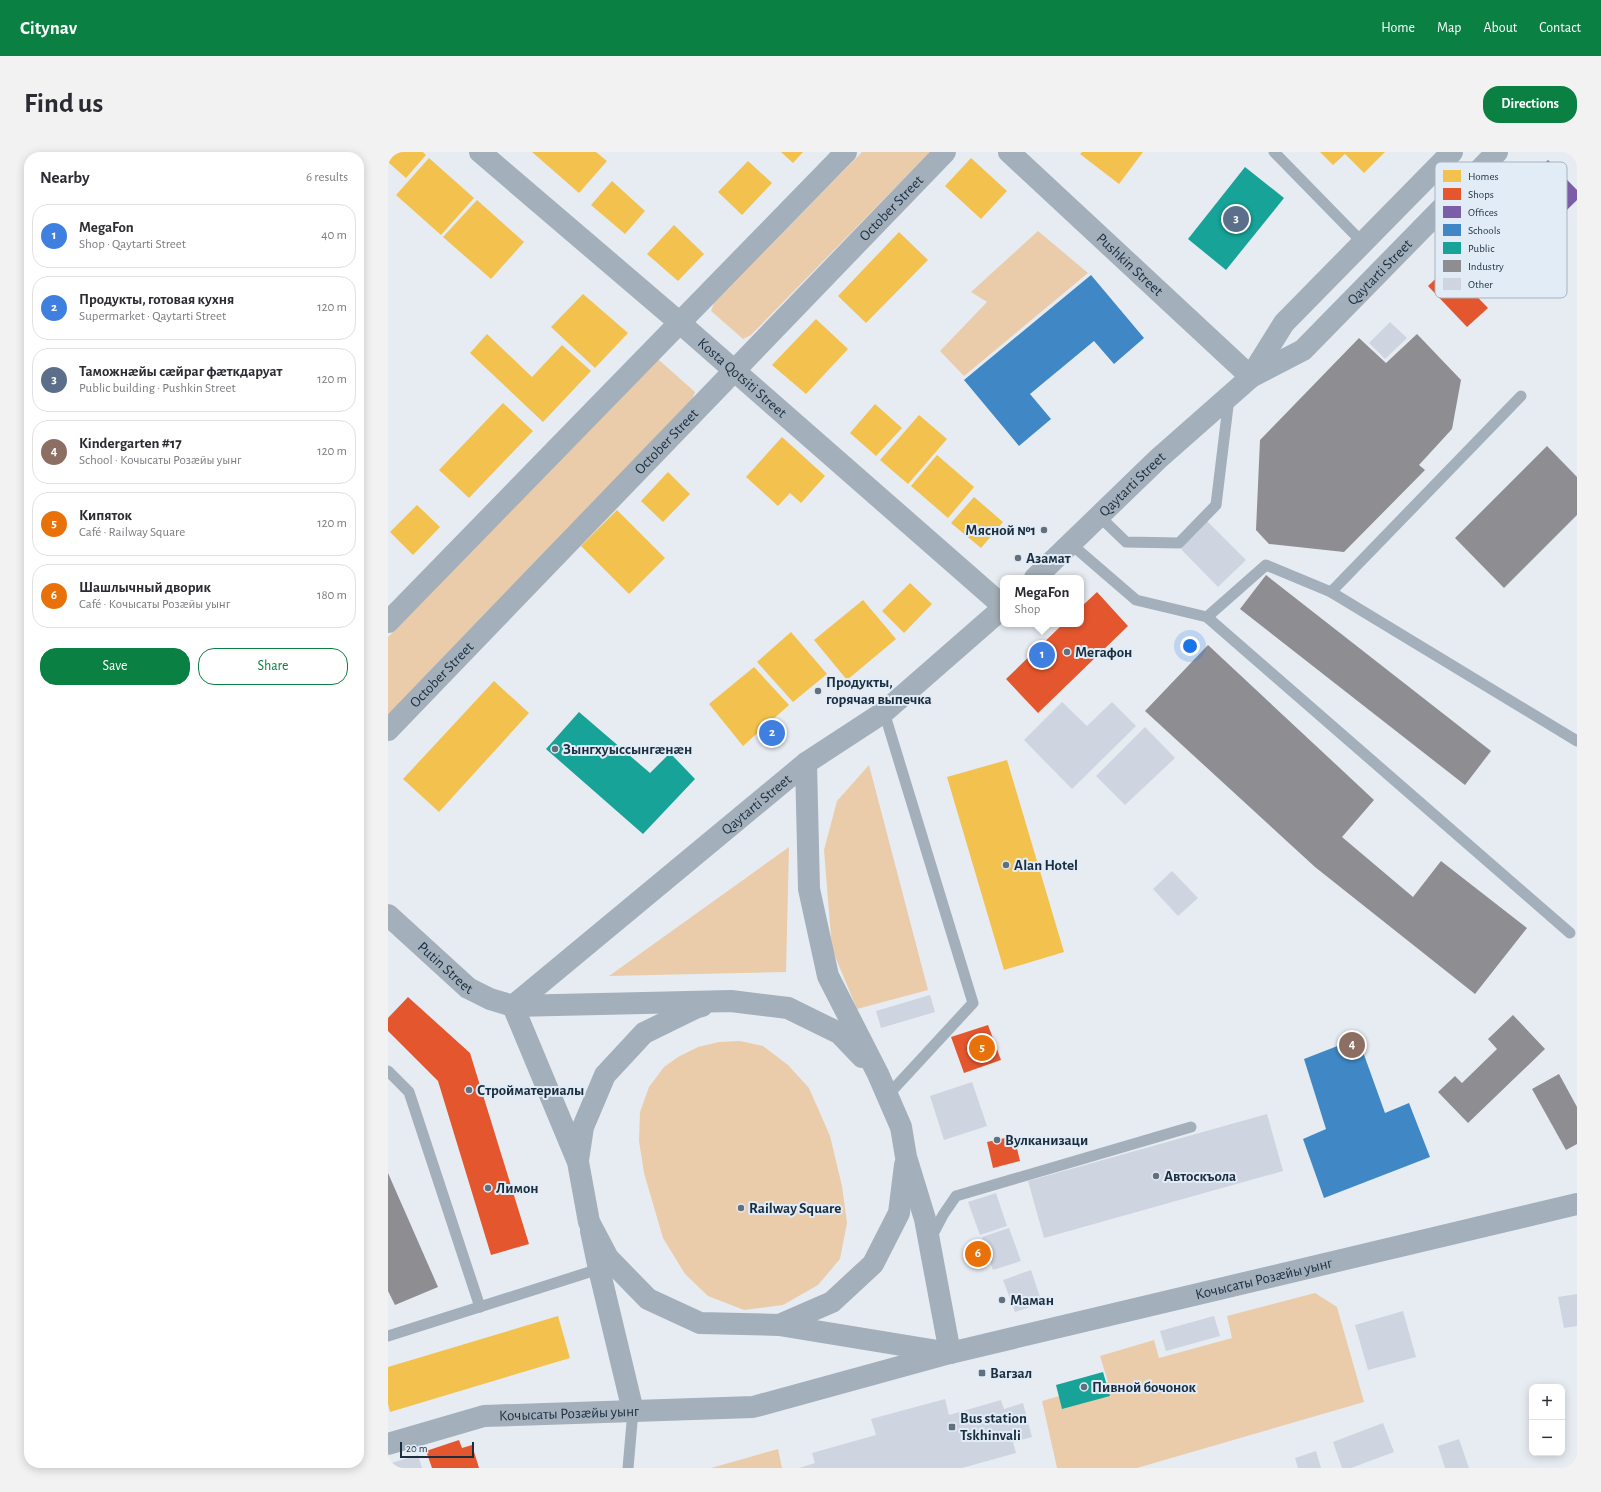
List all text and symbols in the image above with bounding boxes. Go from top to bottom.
text: Citynav [20,19,77,38]
text: Home [1381,21,1415,35]
text: Map [1437,21,1461,35]
text: About [1483,21,1517,35]
text: Contact [1539,21,1581,35]
button: Directions [1483,86,1577,123]
text: Find us [24,90,103,118]
legend [1435,162,1567,298]
text: Nearby [40,169,90,186]
text: 6 results [306,171,348,184]
text: Homes [1468,171,1499,182]
street label: October Street [856,172,926,244]
text: Shops [1468,189,1494,200]
pin: 3 [1223,204,1249,234]
text: Offices [1468,207,1498,218]
text: MegaFon [79,220,134,235]
text: Schools [1468,225,1501,236]
text: 1 [52,229,56,242]
text: 40 m [321,229,347,242]
street label: Pushkin Street [1094,230,1166,299]
street label: Qaytarti Street [1344,236,1415,308]
text: Shop · Qaytarti Street [79,238,186,251]
text: Public [1468,243,1495,254]
text: Industry [1468,261,1504,272]
text: Other [1468,279,1493,290]
text: Продукты, готовая кухня [79,292,234,307]
text: 2 [51,301,57,314]
text: 120 m [317,301,347,314]
text: Supermarket · Qaytarti Street [79,310,226,323]
street label: Kosta Qotsiti Street [695,335,790,420]
text: Таможнæйы сæйраг фæткдаруат [79,364,282,379]
text: 3 [51,373,57,386]
text: 120 m [317,373,347,386]
text: Public building · Pushkin Street [79,382,236,395]
street label: October Street [631,405,701,477]
text: Kindergarten #17 [79,436,182,451]
text: 4 [51,445,57,458]
text: 120 m [317,445,347,458]
street label: Qaytarti Street [1096,449,1168,519]
text: School · Кочысаты Розæйы уынг [79,454,241,467]
text: Кипяток [79,508,132,523]
text: 5 [51,517,57,530]
text: 120 m [317,517,347,530]
place label: Мясной №1 [965,523,1036,538]
marker: Мясной №1 [1039,525,1049,535]
text: Café · Railway Square [79,526,185,539]
place label: Азамат [1026,551,1071,566]
marker: Азамат [1013,553,1023,563]
popup [1000,575,1084,627]
text: Шашлычный дворик [79,580,211,595]
text: MegaFon [1015,585,1069,600]
text: 6 [51,589,57,602]
text: 180 m [317,589,347,602]
text: Café · Кочысаты Розæйы уынг [79,598,230,611]
text: Shop [1015,603,1040,616]
your location [1180,636,1200,656]
street label: October Street [407,639,476,710]
pin: 1 [1029,640,1055,670]
place label: Мегафон [1075,645,1132,660]
marker: Мегафон [1062,647,1072,657]
button: Save [40,648,190,685]
button: Share [198,648,348,685]
place label: Продукты, горячая выпечка [826,675,932,707]
marker: Продукты, горячая выпечка [813,686,823,696]
pin: 2 [759,718,785,748]
place label: Зынгхуыссынгæнæн [563,742,692,757]
marker: Зынгхуыссынгæнæн [550,744,560,754]
street label: Qaytarti Street [719,771,794,837]
place label: Alan Hotel [1014,858,1078,873]
marker: Alan Hotel [1001,860,1011,870]
street label: Putin Street [415,939,475,997]
pin: 4 [1339,1030,1365,1060]
pin: 5 [969,1033,995,1063]
place label: Стройматериалы [477,1083,584,1098]
marker: Стройматериалы [464,1085,474,1095]
place label: Вулканизаци [1005,1133,1088,1148]
marker: Вулканизаци [992,1135,1002,1145]
place label: Автоскъола [1164,1169,1236,1184]
marker: Автоскъола [1151,1171,1161,1181]
place label: Лимон [496,1181,538,1196]
marker: Лимон [483,1183,493,1193]
place label: Railway Square [749,1201,841,1216]
marker: Railway Square [736,1203,746,1213]
pin: 6 [965,1239,991,1269]
street label: Кочысаты Розæйы уынг [1194,1255,1335,1302]
place label: Маман [1010,1293,1054,1308]
marker: Маман [997,1295,1007,1305]
place label: Вагзал [990,1366,1032,1381]
marker: Вагзал [977,1368,987,1378]
place label: Пивной бочонок [1092,1380,1197,1395]
marker: Пивной бочонок [1079,1382,1089,1392]
map controls [1529,1384,1565,1456]
button: + [1529,1384,1565,1420]
street label: Кочысаты Розæйы уынг [499,1403,640,1423]
place label: Bus station Tskhinvali [960,1411,1027,1443]
button: − [1529,1420,1565,1456]
marker: Bus station Tskhinvali [947,1422,957,1432]
scale bar [400,1440,474,1459]
text: 20 m [406,1443,427,1454]

